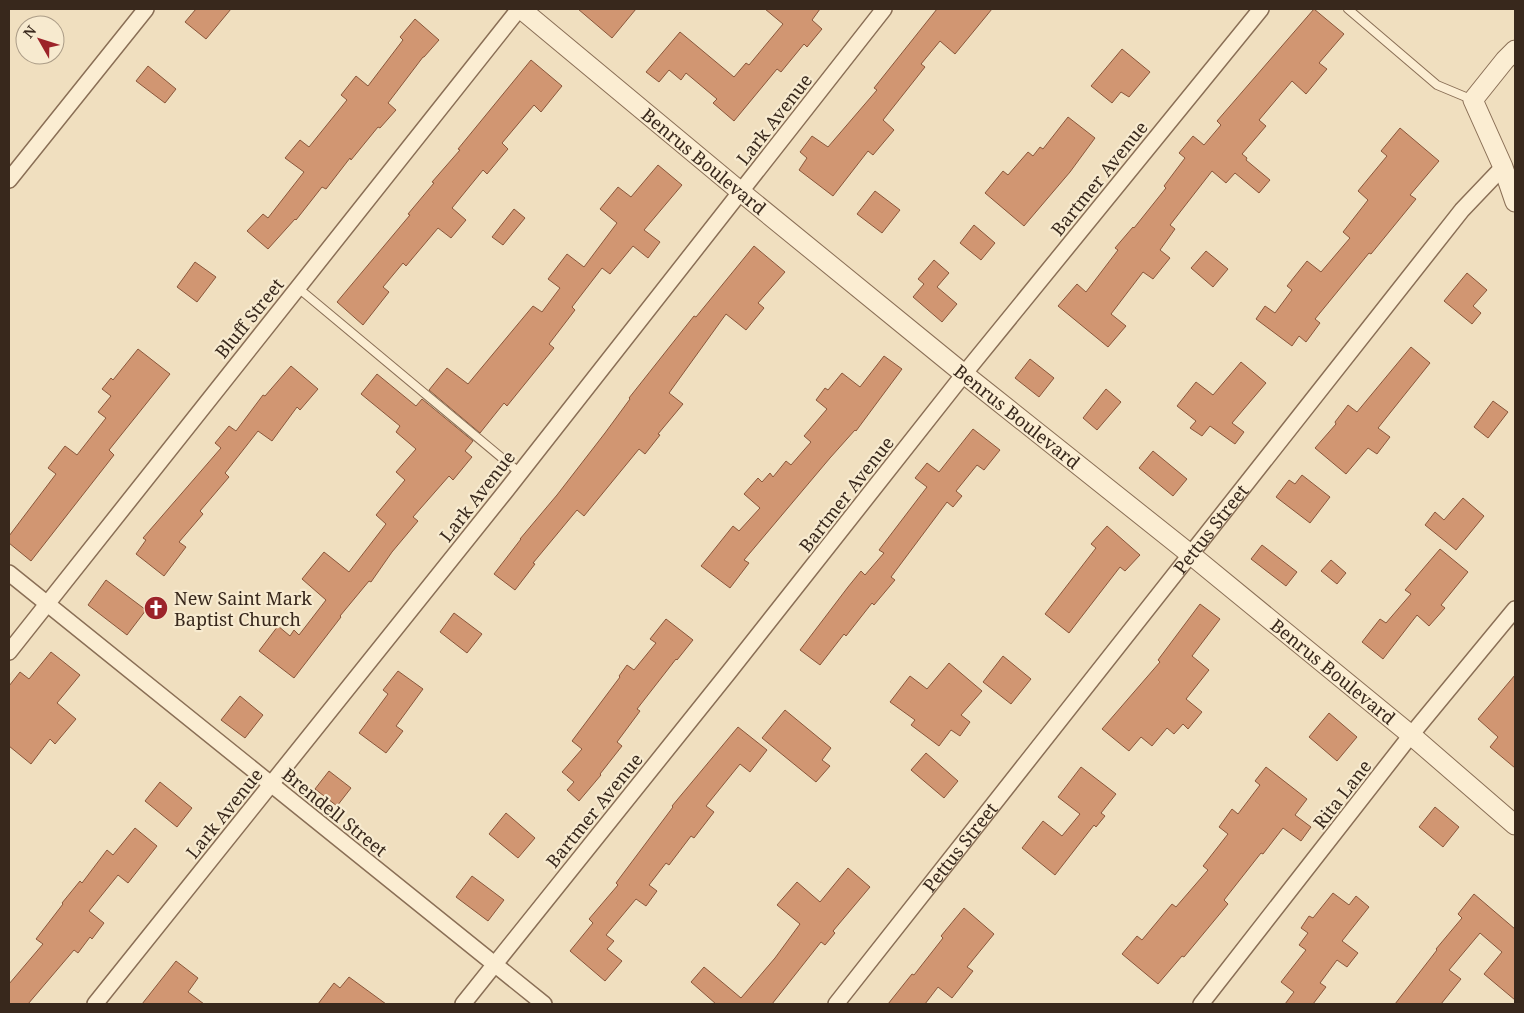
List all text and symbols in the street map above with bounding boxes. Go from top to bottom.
north arrow [15,15,65,65]
text: N [19,21,40,42]
street label: Lark Avenue [731,69,817,169]
street label: Benrus Boulevard [637,102,771,220]
street label: Bartmer Avenue [1045,116,1153,240]
street label: Bluff Street [209,273,289,363]
street label: Benrus Boulevard [949,359,1085,474]
street label: Bartmer Avenue [793,431,899,557]
street label: Lark Avenue [434,446,520,546]
street label: Pettus Street [1168,479,1253,579]
place label: New Saint Mark Baptist Church [174,586,312,631]
church icon: New Saint Mark Baptist Church [143,595,169,621]
street label: Benrus Boulevard [1266,613,1401,730]
street label: Bartmer Avenue [540,748,648,872]
street label: Rita Lane [1308,755,1376,833]
street label: Brendell Street [278,762,392,862]
street label: Lark Avenue [180,763,268,863]
street label: Pettus Street [917,797,1003,897]

